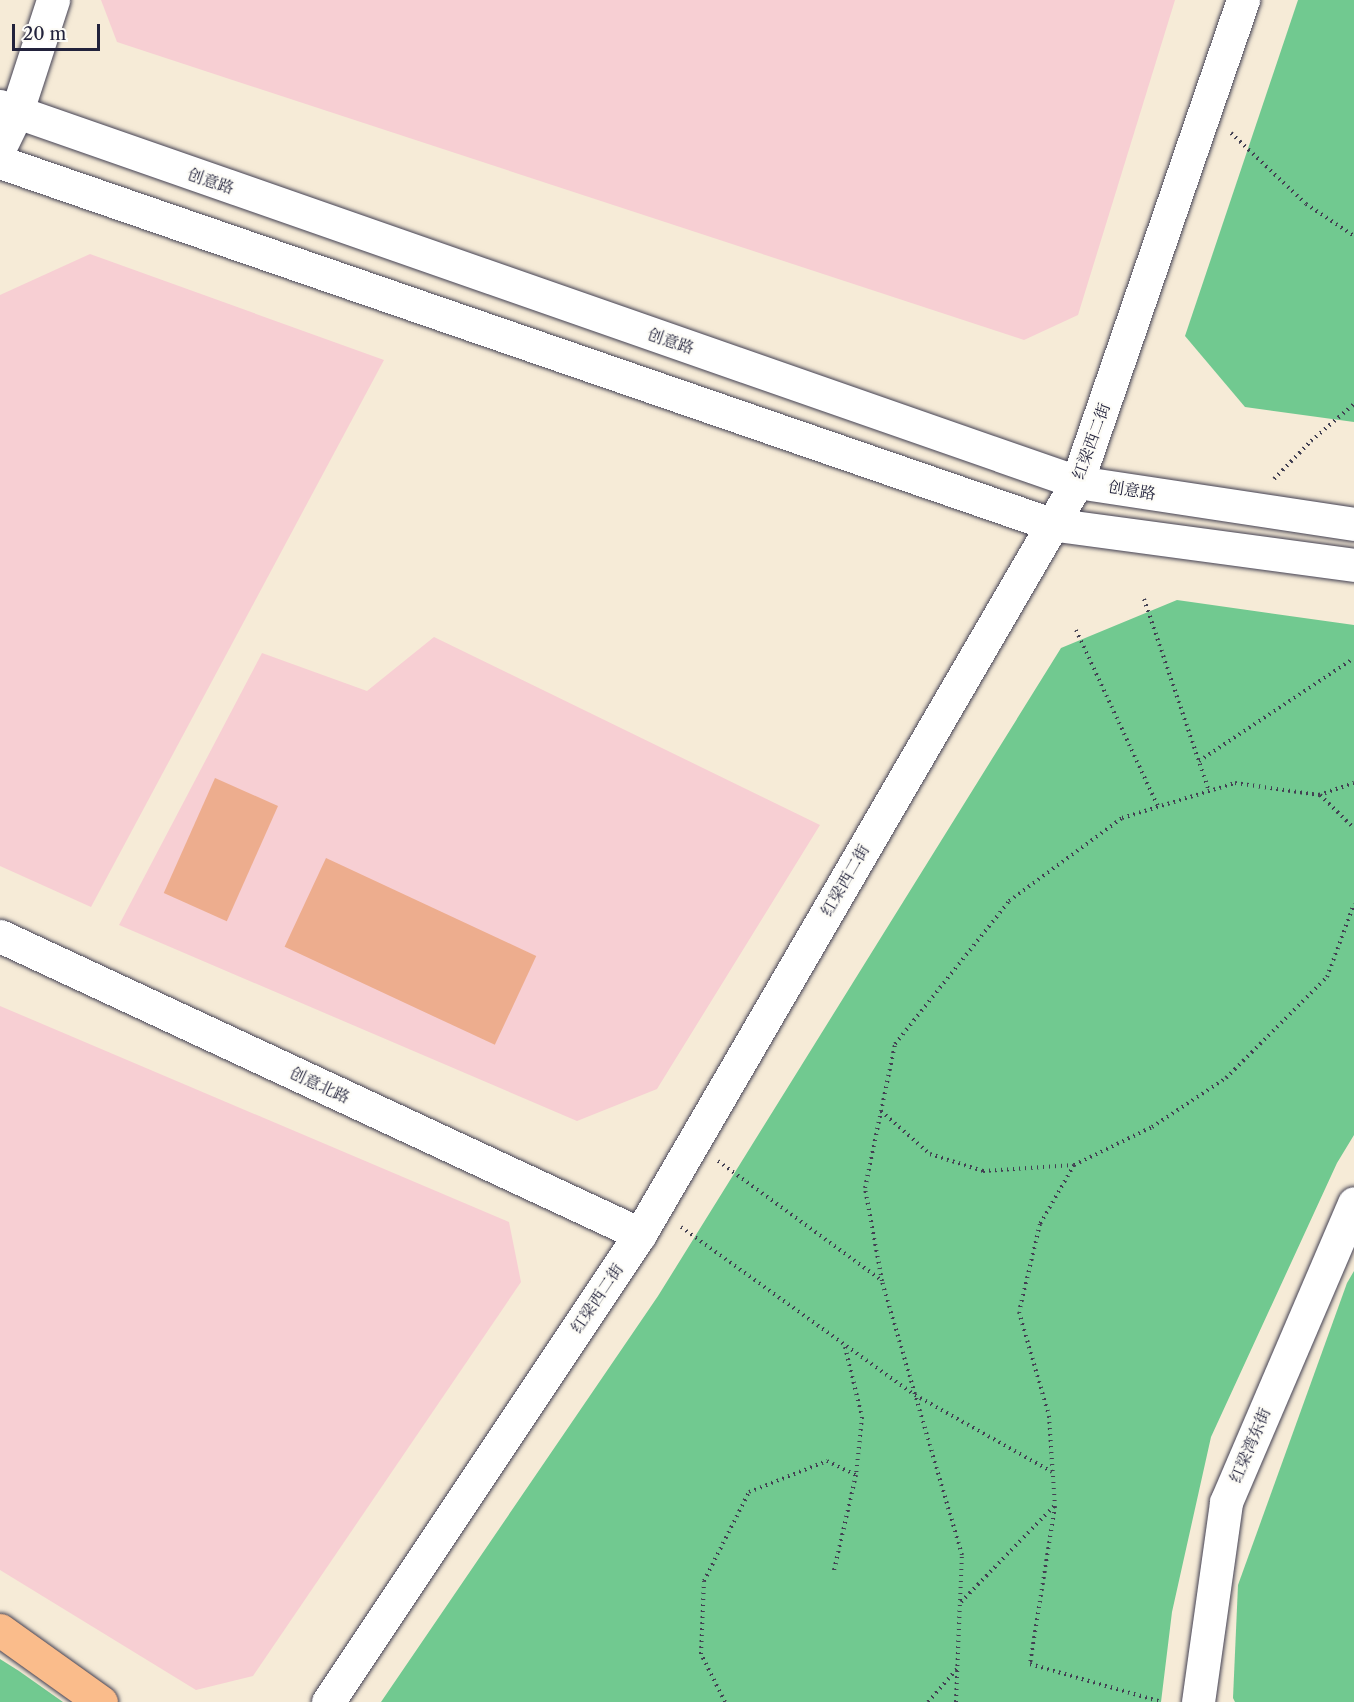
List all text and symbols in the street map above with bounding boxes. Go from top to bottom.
scale bar [15,12,104,50]
text: 20 m [23,23,66,45]
street label: 创意路 [185,164,237,198]
street label: 创意路 [645,324,697,358]
street label: 红梁西二街 [1068,400,1114,482]
street label: 创意路 [1107,477,1157,503]
street label: 红梁西二街 [817,841,873,919]
street label: 创意北路 [287,1063,353,1107]
street label: 红梁西二街 [567,1259,627,1337]
street label: 红梁湾东街 [1226,1404,1274,1486]

